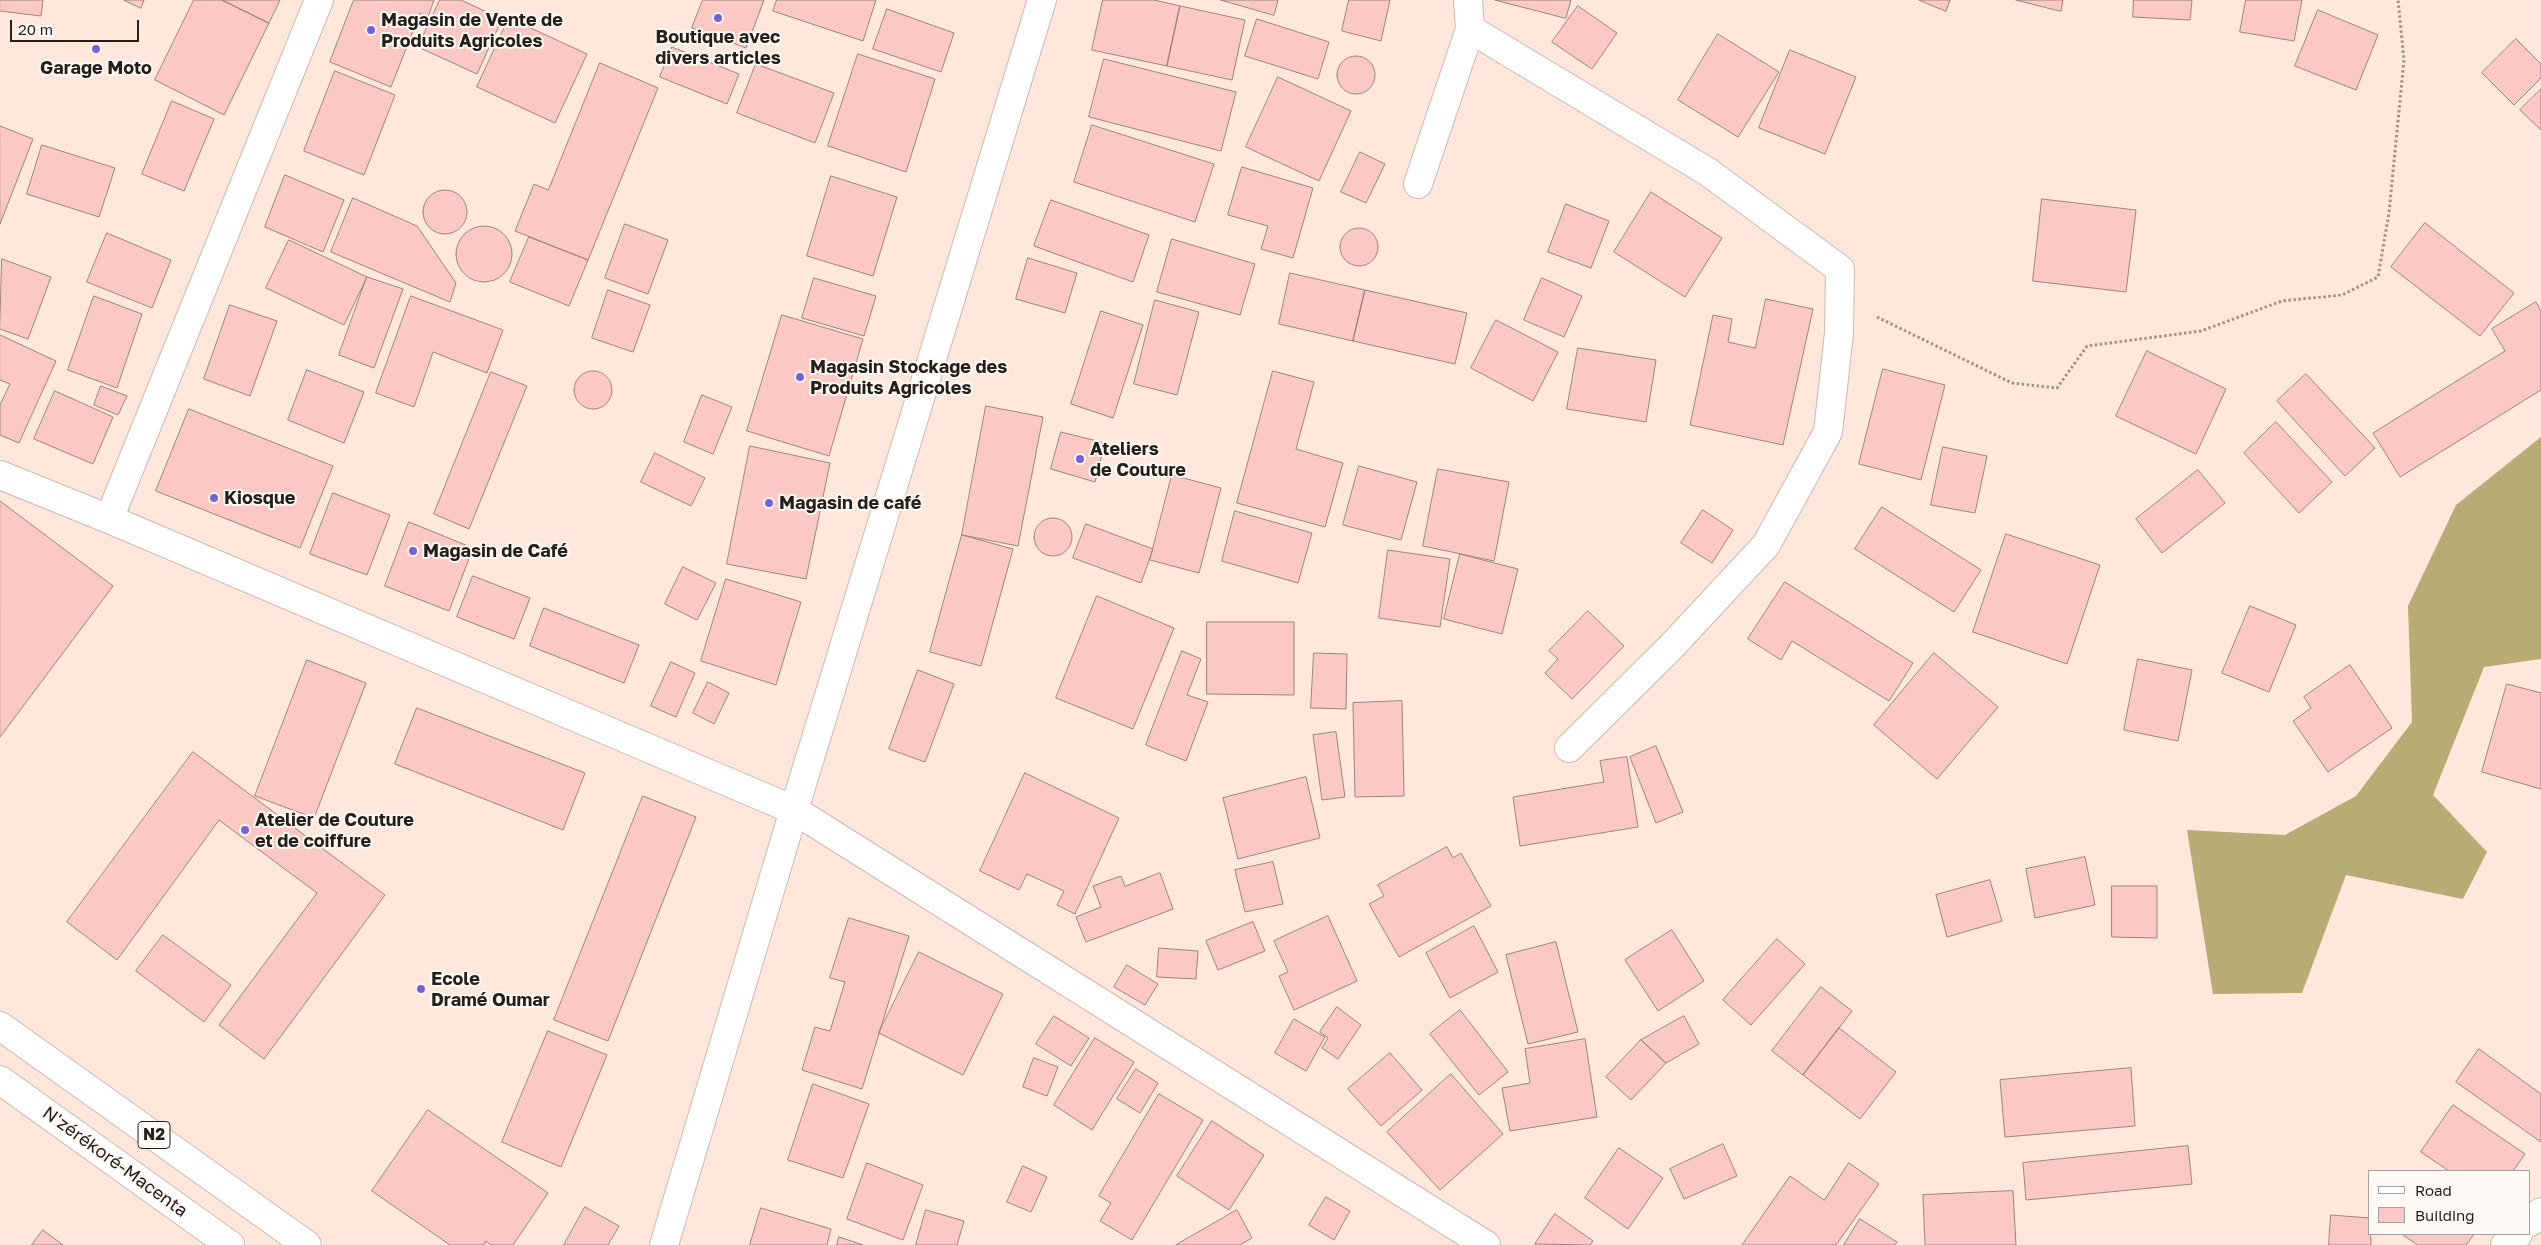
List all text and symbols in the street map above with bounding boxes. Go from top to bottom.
place label: Magasin de Vente de Produits Agricoles [381,9,563,52]
scale bar [12,10,141,42]
marker: Boutique avec divers articles [712,12,724,24]
text: 20 m [18,20,53,38]
marker: Magasin de Vente de Produits Agricoles [365,24,377,36]
place label: Boutique avec divers articles [655,26,781,68]
marker: Garage Moto [90,43,102,55]
place label: Garage Moto [40,57,152,79]
place label: Magasin Stockage des Produits Agricoles [810,356,1007,398]
marker: Magasin Stockage des Produits Agricoles [794,371,806,383]
place label: Ateliers de Couture [1090,438,1186,480]
marker: Ateliers de Couture [1074,453,1086,465]
place label: Kiosque [224,487,295,509]
marker: Kiosque [208,492,220,504]
place label: Magasin de café [779,492,921,514]
marker: Magasin de café [763,497,775,509]
place label: Magasin de Café [423,540,568,562]
marker: Magasin de Café [407,545,419,557]
place label: Atelier de Couture et de coiffure [255,809,414,852]
marker: Atelier de Couture et de coiffure [239,824,251,836]
place label: Ecole Dramé Oumar [431,968,550,1011]
marker: Ecole Dramé Oumar [415,983,427,995]
street label: N'zérékoré-Macenta [38,1102,192,1222]
road number: N2 [138,1122,170,1148]
legend [2368,1170,2531,1235]
text: Road [2415,1181,2452,1199]
text: Building [2415,1206,2475,1224]

